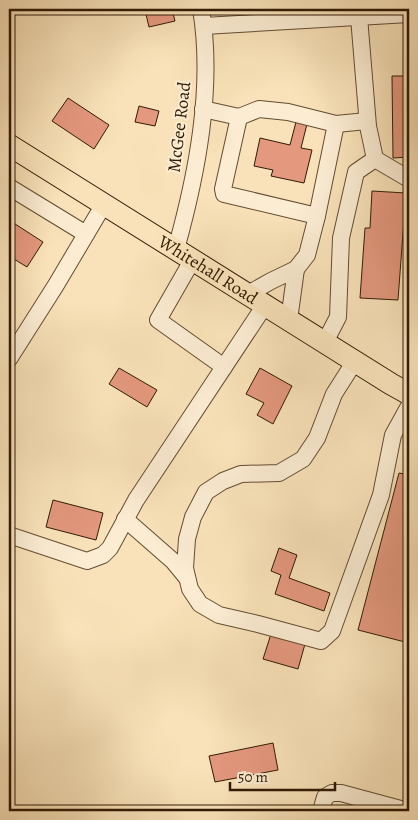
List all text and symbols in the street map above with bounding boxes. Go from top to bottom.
street label: McGee Road [162,80,197,174]
street label: Whitehall Road [153,229,263,310]
scale bar [230,760,336,792]
text: 50 m [238,767,268,787]

